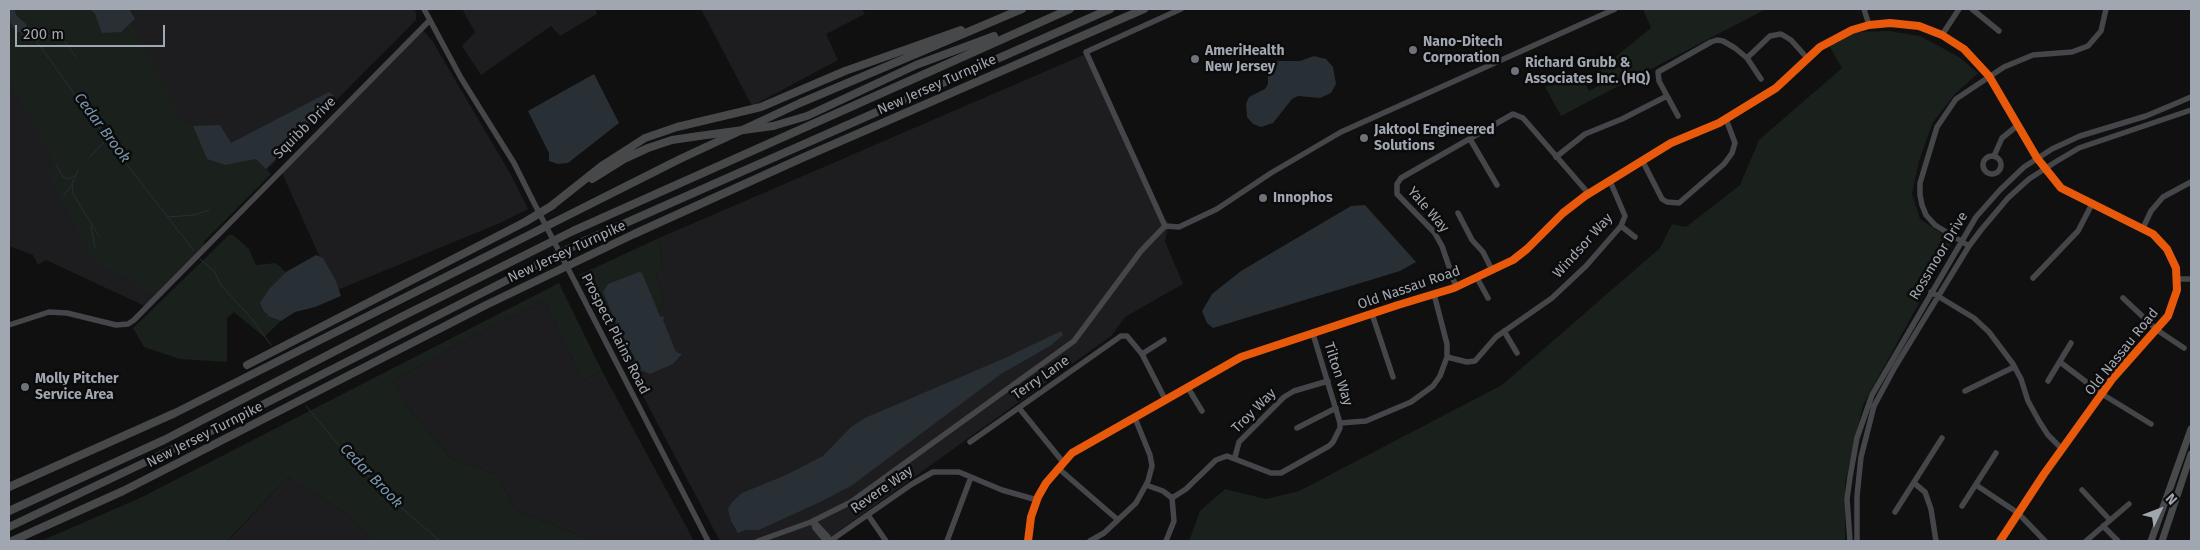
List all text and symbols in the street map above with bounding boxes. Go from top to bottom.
scale bar [18,15,168,47]
text: 200 m [23,25,64,43]
place label: Nano-Ditech Corporation [1423,34,1503,66]
place label: AmeriHealth New Jersey [1205,43,1284,75]
marker: Nano-Ditech Corporation [1407,44,1419,56]
street label: New Jersey Turnpike [875,51,999,119]
marker: AmeriHealth New Jersey [1189,53,1201,65]
place label: Richard Grubb & Associates Inc. (HQ) [1525,55,1650,88]
marker: Richard Grubb & Associates Inc. (HQ) [1509,65,1521,77]
water label: Cedar Brook [70,90,134,166]
street label: Squibb Drive [270,93,340,163]
place label: Jaktool Engineered Solutions [1374,122,1495,154]
marker: Jaktool Engineered Solutions [1358,132,1370,144]
street label: Yale Way [1404,184,1452,236]
place label: Innophos [1273,190,1333,206]
marker: Innophos [1257,192,1269,204]
street label: Rossmoor Drive [1906,209,1972,303]
street label: Windsor Way [1550,210,1616,282]
street label: New Jersey Turnpike [505,217,629,287]
street label: Old Nassau Road [1355,263,1463,313]
street label: Prospect Plains Road [577,271,653,397]
street label: Old Nassau Road [2082,305,2162,399]
street label: Tilton Way [1320,340,1356,408]
street label: Terry Lane [1009,352,1073,404]
place label: Molly Pitcher Service Area [35,371,119,404]
marker: Molly Pitcher Service Area [19,381,31,393]
street label: Troy Way [1228,385,1280,437]
street label: New Jersey Turnpike [144,398,266,472]
water label: Cedar Brook [336,440,406,512]
street label: Revere Way [848,462,916,518]
north arrow [2135,485,2185,535]
text: N [2162,490,2181,509]

